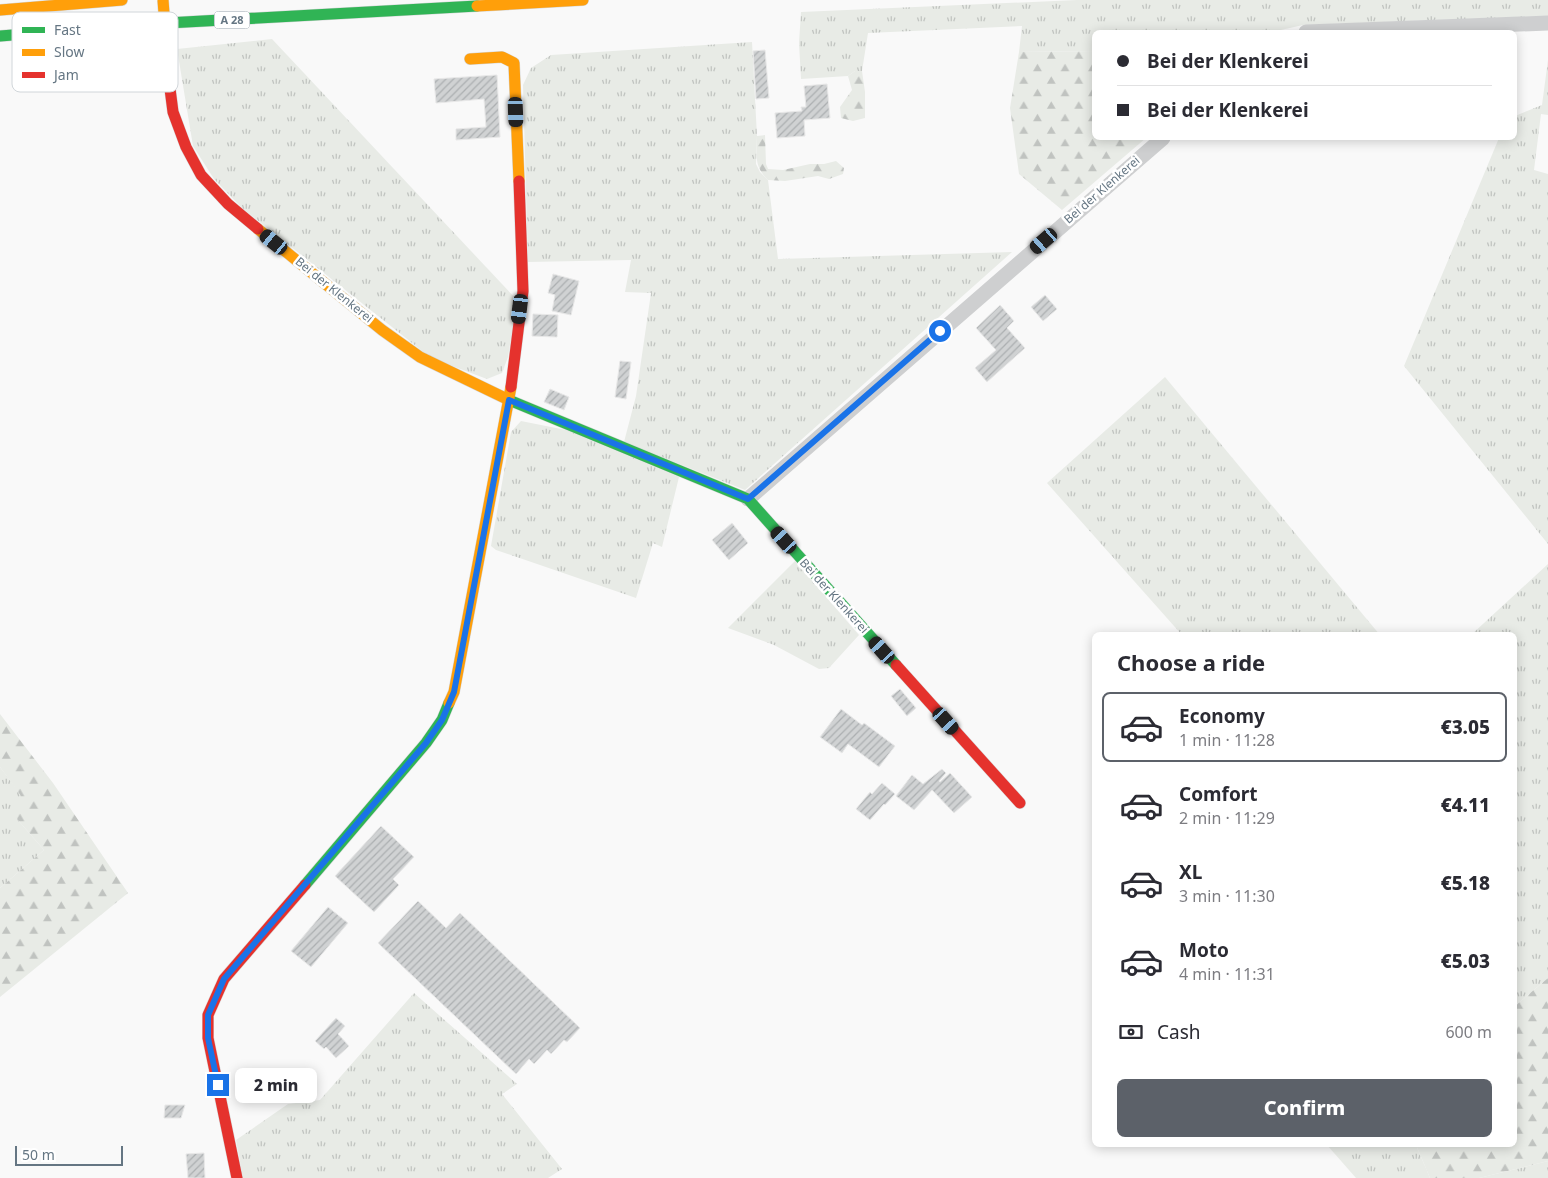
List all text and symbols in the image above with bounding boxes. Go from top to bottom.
legend [12,12,178,92]
road number: A 28 [214,12,250,28]
text: Fast [54,20,81,39]
text: Slow [54,42,85,61]
text: Bei der Klenkerei [1147,48,1309,74]
text: Jam [52,65,79,84]
car [507,97,524,127]
text: Bei der Klenkerei [1147,97,1309,123]
street label: Bei der Klenkerei [1060,152,1143,227]
car [1027,225,1060,257]
car [257,227,290,257]
street label: Bei der Klenkerei [292,253,377,326]
car [510,293,529,325]
route start [929,320,951,342]
car [768,524,799,556]
street label: Bei der Klenkerei [796,554,873,637]
car [866,634,897,666]
text: Choose a ride [1117,647,1265,677]
text: Economy [1179,703,1265,729]
car [930,705,961,737]
icon: car [1119,705,1164,750]
text: €3.05 [1441,714,1490,740]
text: 1 min · 11:28 [1179,729,1275,751]
text: Comfort [1179,781,1258,807]
icon: car [1119,783,1164,828]
text: €4.11 [1441,792,1490,818]
text: 2 min · 11:29 [1179,807,1275,829]
text: XL [1179,859,1202,885]
icon: car [1119,861,1164,906]
text: €5.18 [1441,870,1490,896]
text: 3 min · 11:30 [1179,885,1275,907]
text: Moto [1179,937,1229,963]
icon: car [1119,939,1164,984]
text: €5.03 [1441,948,1490,974]
text: 4 min · 11:31 [1179,963,1275,985]
icon: cash [1117,1018,1145,1046]
text: Cash [1157,1019,1201,1045]
text: 600 m [1445,1021,1492,1043]
callout: 2 min [236,1068,318,1102]
route end [207,1074,229,1096]
text: 2 min [254,1074,298,1096]
button: Confirm [1117,1079,1492,1137]
scale bar [15,1143,122,1166]
text: 50 m [22,1145,55,1164]

